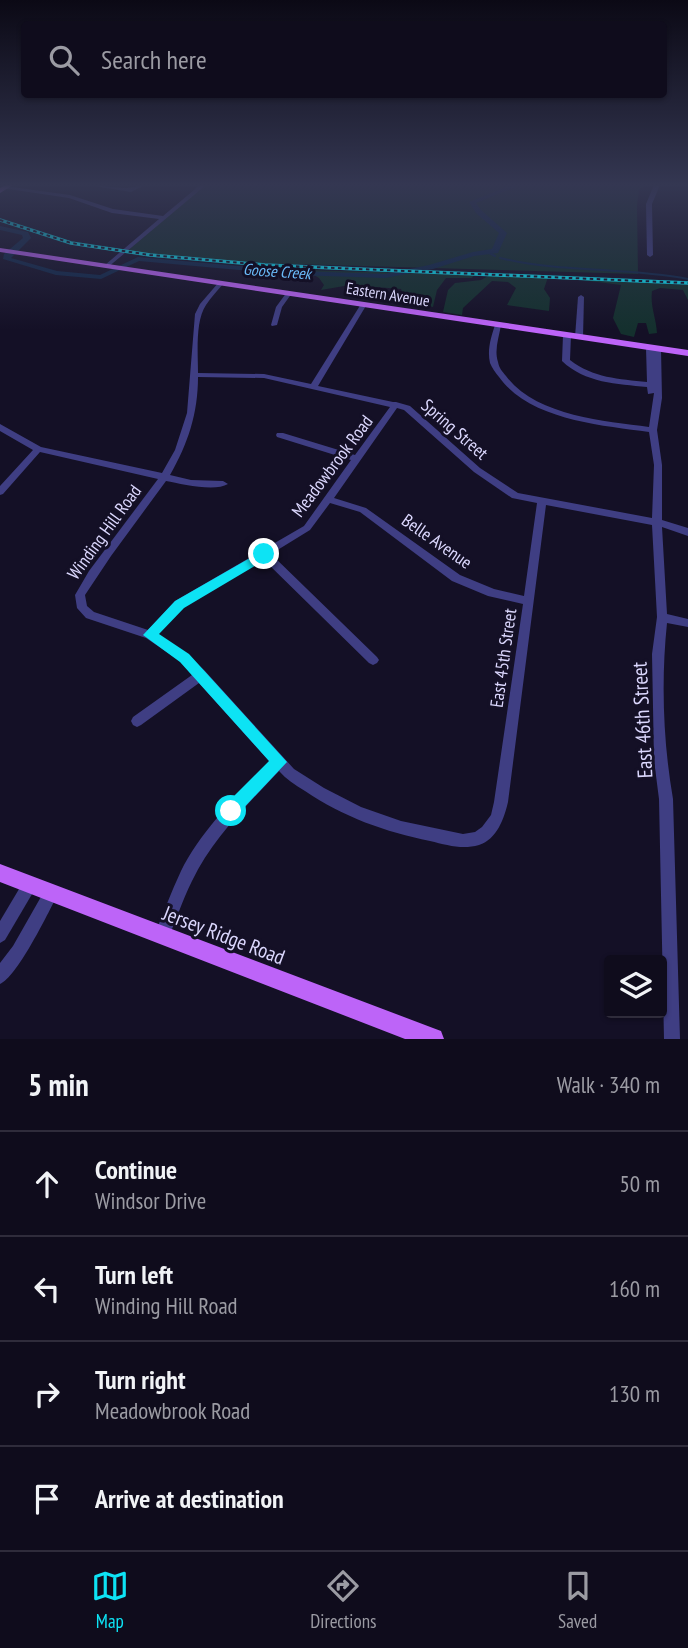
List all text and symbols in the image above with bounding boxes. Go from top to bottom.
search box [21,21,667,98]
icon: search [45,41,83,79]
text: Search here [101,43,207,76]
water label: Goose Creek [242,259,313,283]
street label: Eastern Avenue [345,278,431,310]
street label: Spring Street [417,394,493,464]
street label: Meadowbrook Road [286,411,378,521]
street label: Winding Hill Road [62,480,146,584]
street label: Belle Avenue [397,508,477,574]
route end [248,538,279,569]
street label: East 45th Street [485,607,521,709]
street label: East 46th Street [625,661,659,779]
route start [215,795,246,826]
street label: Jersey Ridge Road [158,899,289,971]
map controls [604,955,667,1018]
button: layers [604,955,667,1018]
text: 5 min [28,1065,89,1104]
text: Walk · 340 m [557,1070,660,1099]
text: Continue [95,1153,177,1186]
icon: ahead [28,1165,66,1203]
text: 50 m [619,1169,660,1198]
text: Windsor Drive [95,1186,206,1215]
text: Turn left [95,1258,173,1291]
icon: left [28,1270,66,1308]
text: 160 m [609,1274,660,1303]
text: Winding Hill Road [95,1291,238,1320]
text: Turn right [95,1363,186,1396]
icon: right [28,1375,66,1413]
text: 130 m [609,1379,660,1408]
text: Meadowbrook Road [95,1396,250,1425]
icon: arrive [28,1480,66,1518]
text: Arrive at destination [95,1482,284,1515]
tab: Map [91,1567,129,1633]
tab: Directions [310,1567,376,1633]
tab: Saved [558,1567,597,1633]

